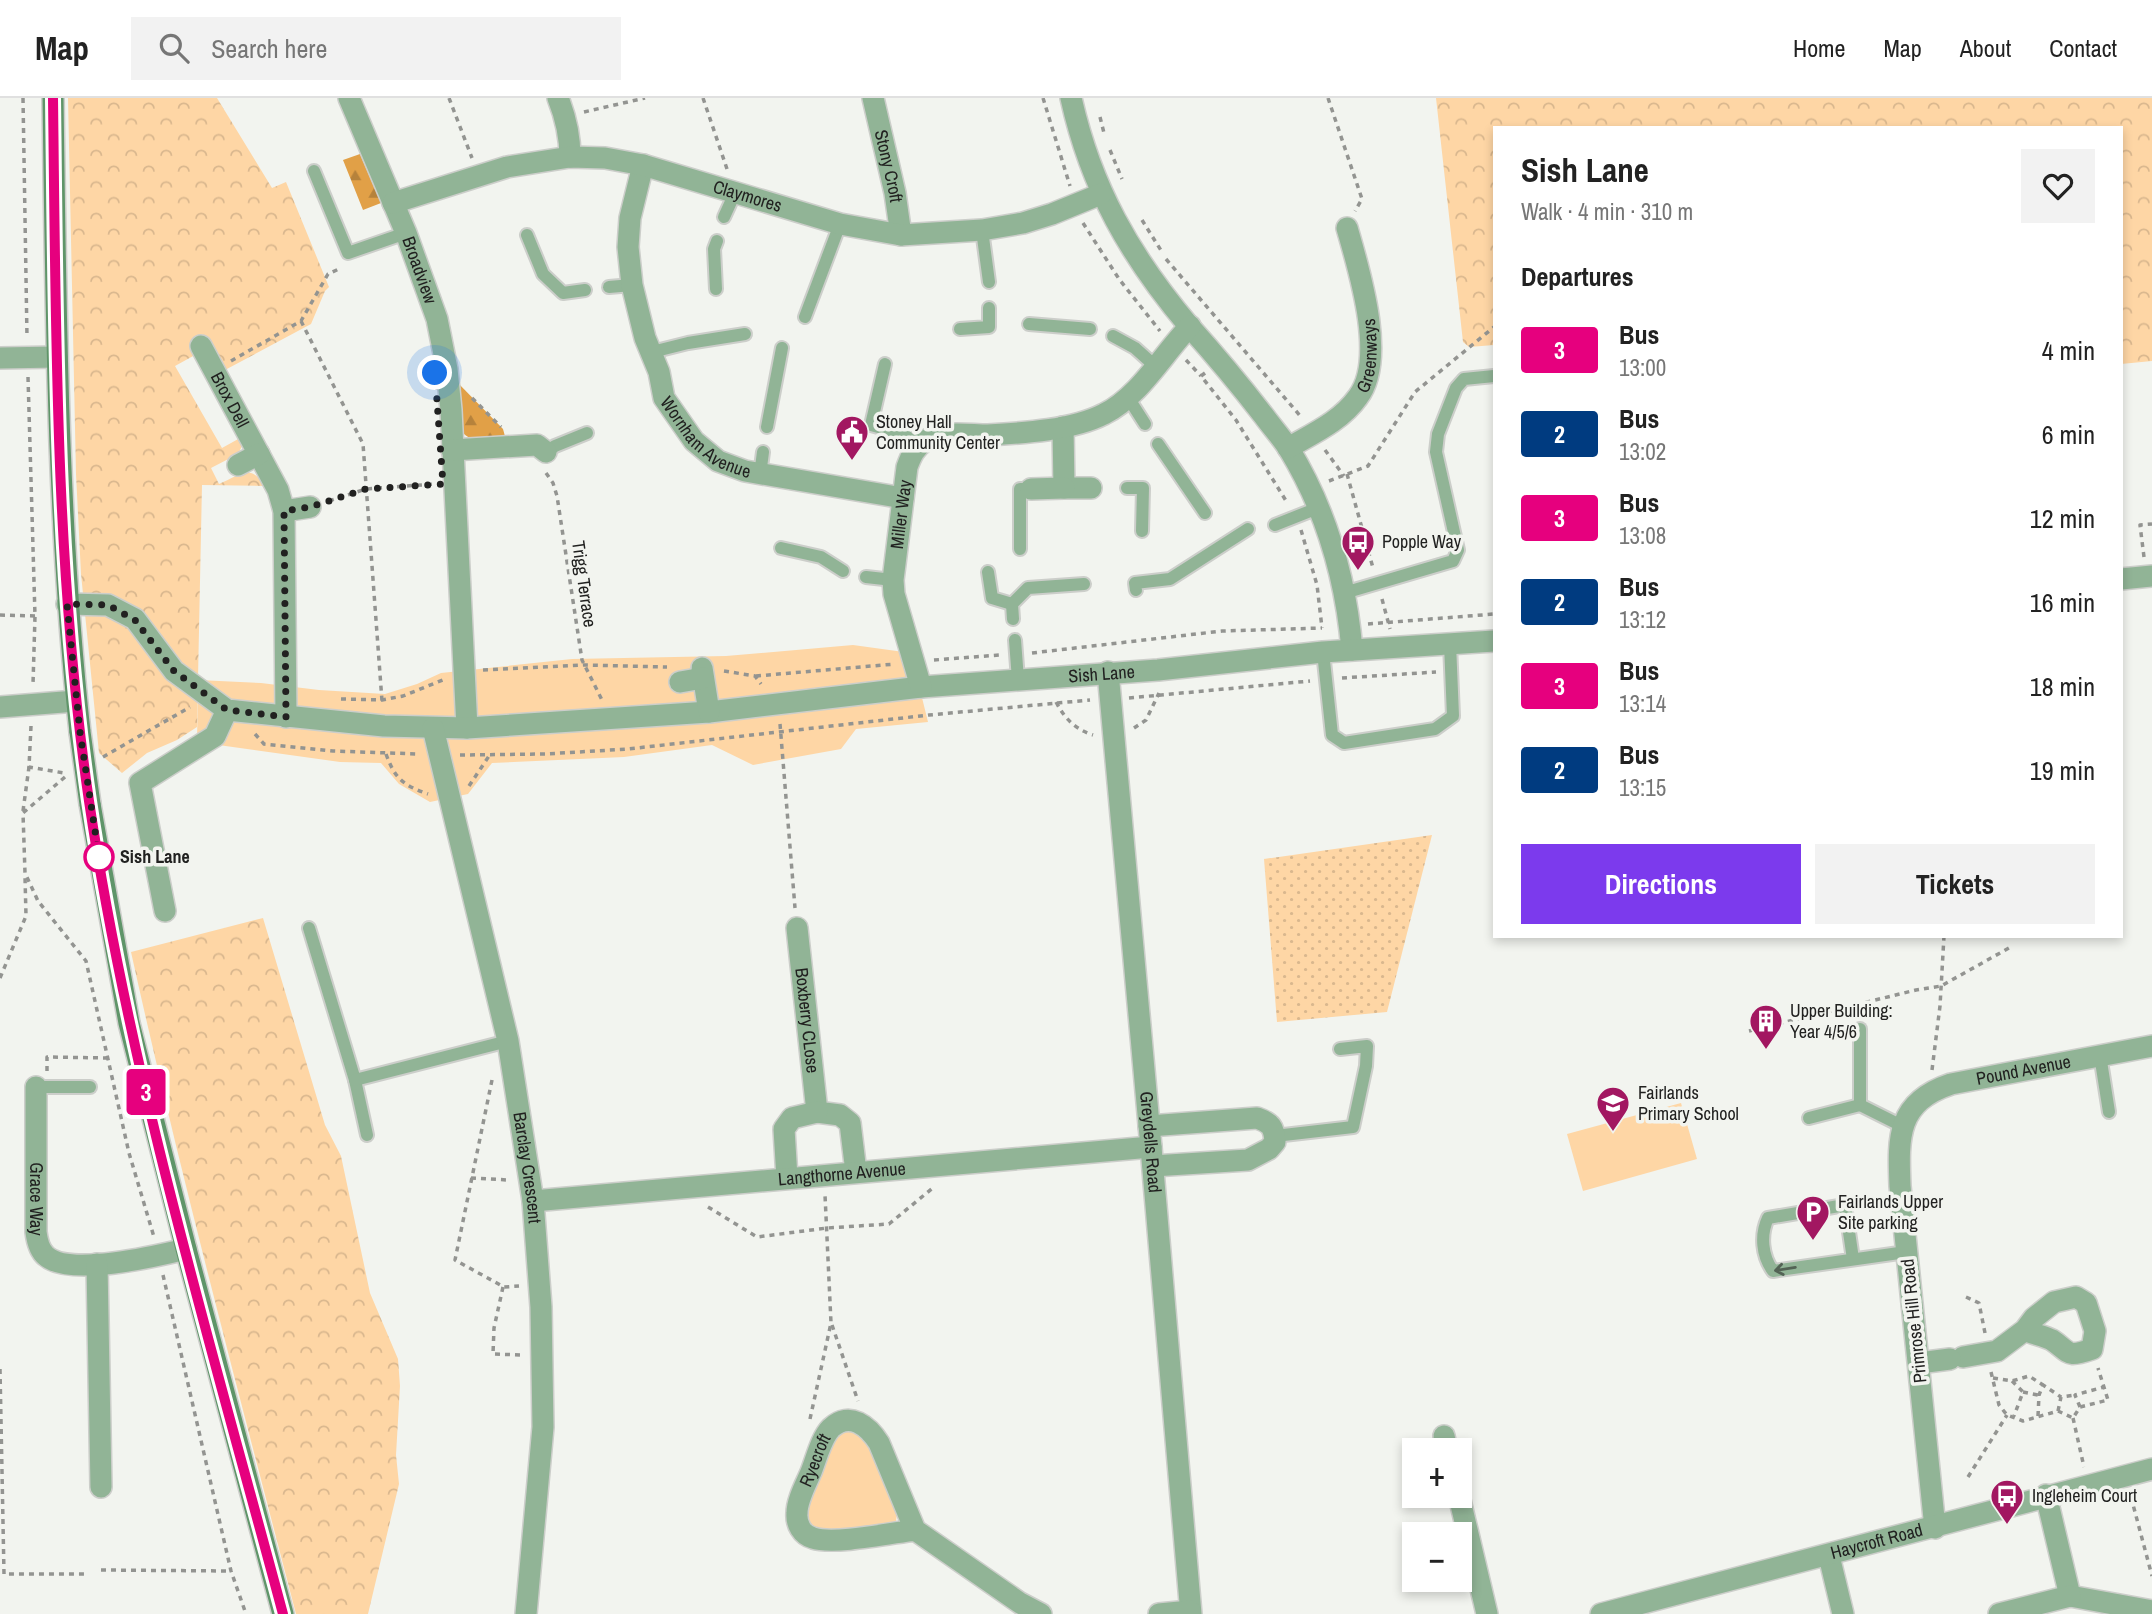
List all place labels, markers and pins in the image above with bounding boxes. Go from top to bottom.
place label: Stoney Hall Community Center [876,409,1000,455]
public building icon: Stoney Hall Community Center [833,413,871,462]
bus stop icon: Popple Way [1339,523,1377,572]
place label: Popple Way [1382,529,1462,554]
marker: Sish Lane [84,842,114,872]
place label: Sish Lane [120,844,190,869]
place label: Upper Building: Year 4/5/6 [1790,998,1893,1044]
building icon: Upper Building: Year 4/5/6 [1747,1002,1785,1051]
place label: Fairlands Primary School [1638,1080,1739,1126]
school or university icon: Fairlands Primary School [1594,1084,1632,1133]
place label: Fairlands Upper Site parking [1838,1189,1943,1235]
parking icon: Fairlands Upper Site parking [1794,1193,1832,1242]
bus stop icon: Ingleheim Court [1988,1477,2026,1526]
place label: Ingleheim Court [2032,1483,2137,1508]

